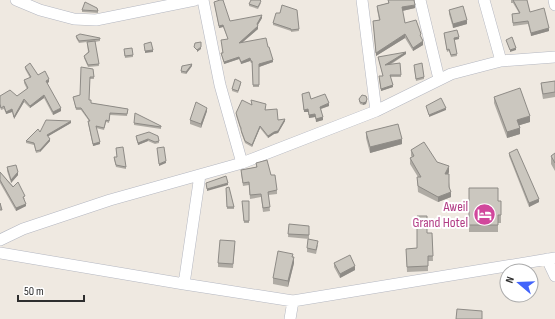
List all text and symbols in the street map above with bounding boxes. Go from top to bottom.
place label: Aweil Grand Hotel [412,198,468,231]
hotel icon: Aweil Grand Hotel [471,201,497,227]
north arrow [499,263,539,303]
text: N [503,275,517,285]
scale bar [18,277,84,303]
text: 50 m [24,284,44,299]

